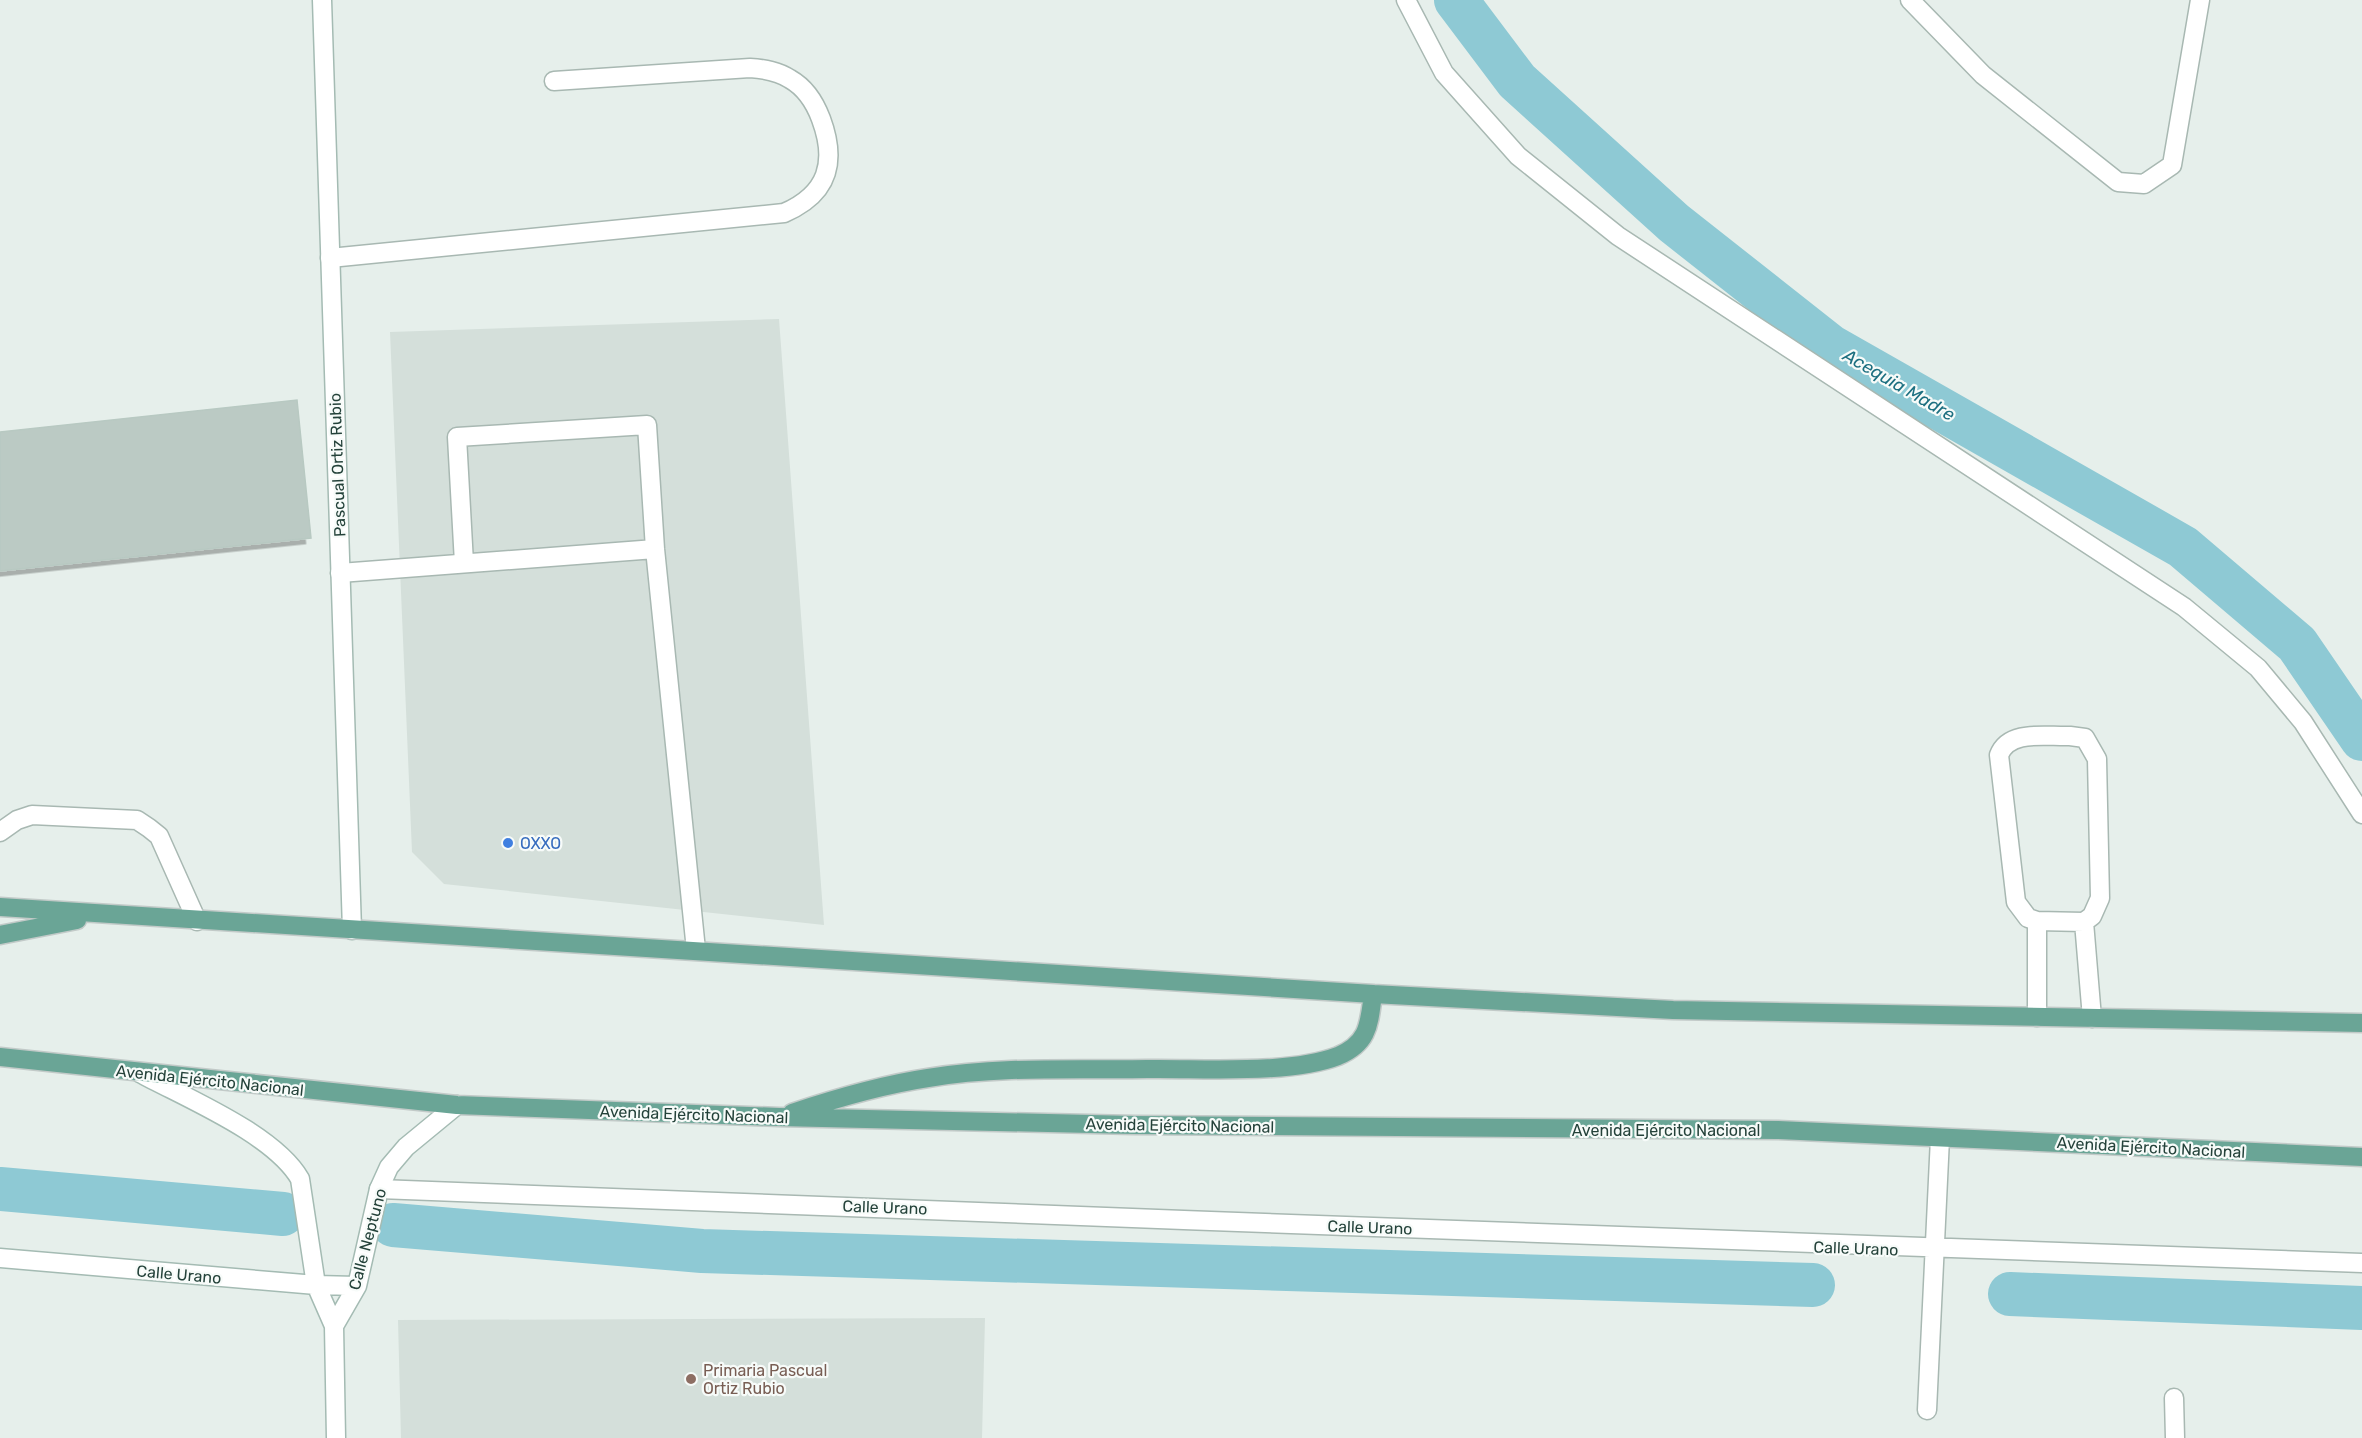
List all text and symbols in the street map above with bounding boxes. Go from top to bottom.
water label: Acequia Madre [1838,344,1959,426]
street label: Pascual Ortiz Rubio [325,393,350,537]
place label: OXXO [520,834,561,853]
marker: OXXO [501,836,515,850]
street label: Avenida Ejército Nacional [115,1061,305,1100]
street label: Avenida Ejército Nacional [599,1102,789,1127]
street label: Avenida Ejército Nacional [1085,1114,1275,1137]
street label: Avenida Ejército Nacional [1572,1121,1760,1140]
street label: Avenida Ejército Nacional [2056,1133,2246,1162]
street label: Calle Neptuno [345,1186,390,1292]
street label: Calle Urano [842,1197,928,1218]
street label: Calle Urano [1327,1217,1413,1238]
street label: Calle Urano [1813,1238,1899,1259]
street label: Calle Urano [136,1261,222,1288]
place label: Primaria Pascual Ortiz Rubio [703,1361,827,1398]
marker: Primaria Pascual Ortiz Rubio [684,1372,698,1386]

